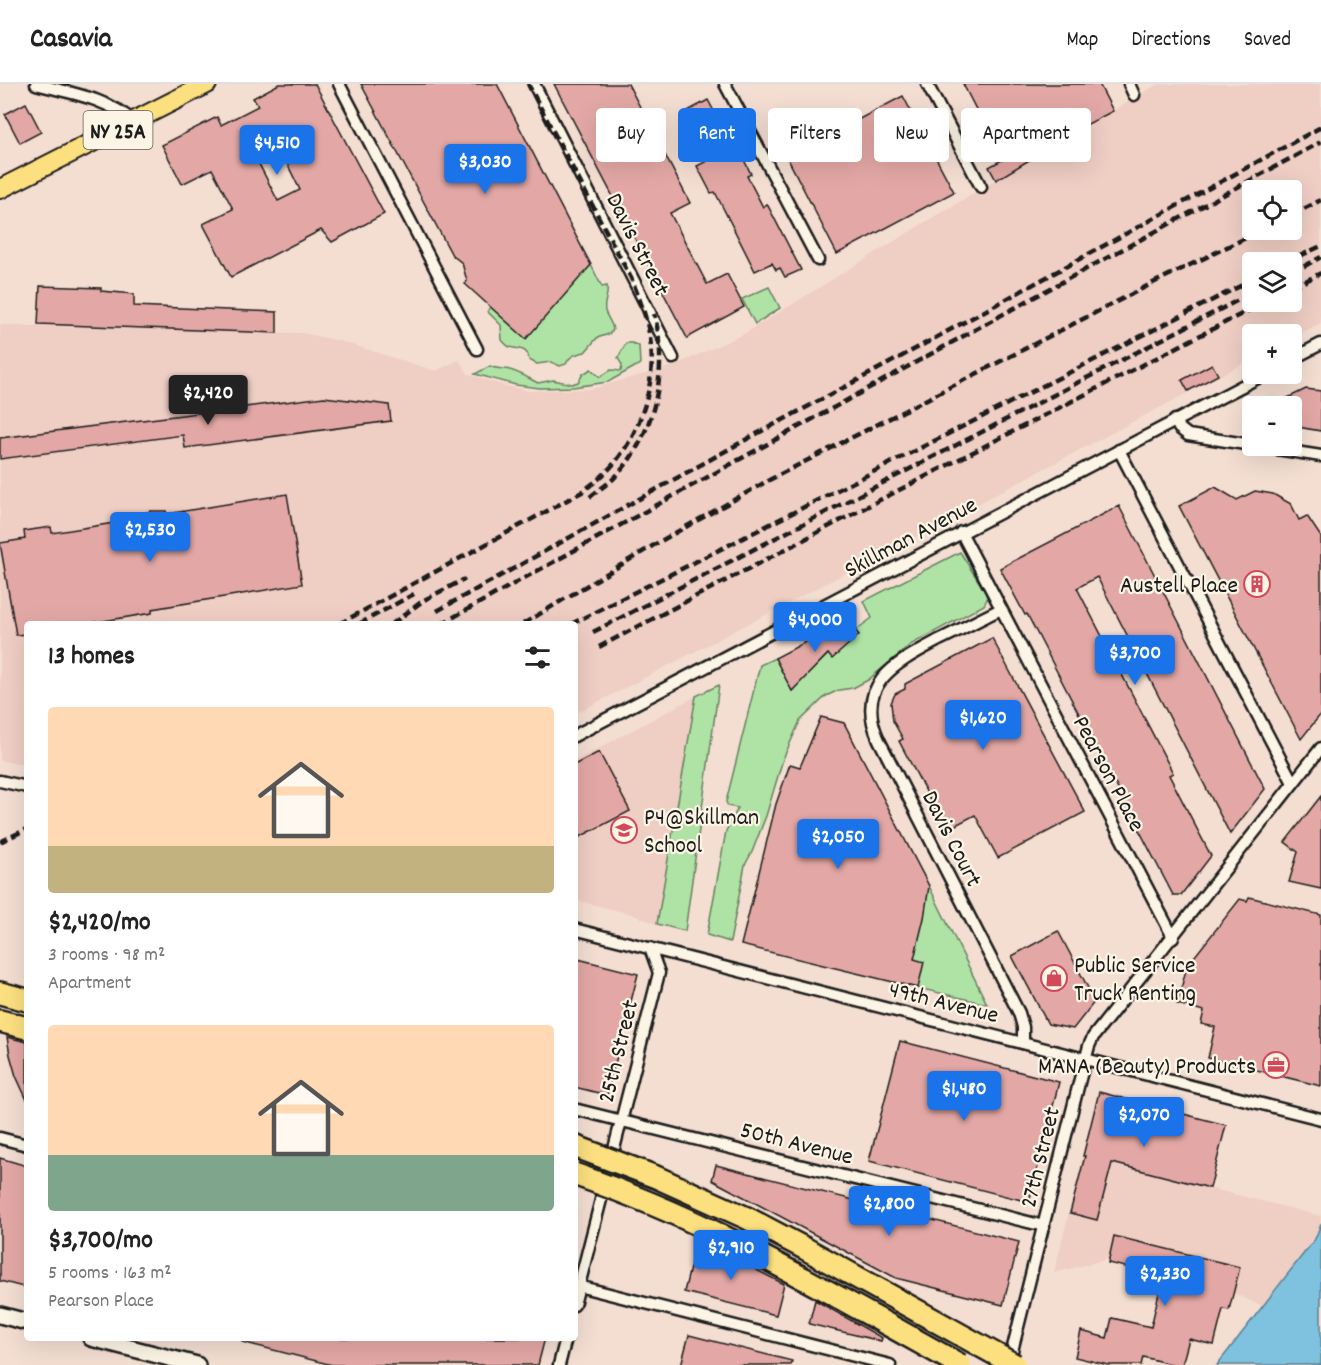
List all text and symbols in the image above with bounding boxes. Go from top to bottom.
text: Casavia [30,21,112,61]
text: Map [1067,26,1098,56]
text: Directions [1131,26,1211,56]
text: Saved [1244,26,1291,56]
chip: Buy [596,108,666,162]
chip: Rent [678,108,756,162]
chip: Filters [768,108,862,162]
chip: New [874,108,949,162]
chip: Apartment [961,108,1091,162]
road number: NY 25A [84,111,152,149]
pin: $4,510 [228,125,326,176]
text: $4,510 [254,130,300,158]
pin: $3,030 [436,144,534,195]
text: $3,030 [458,149,512,177]
map controls [1242,180,1302,456]
button: locate [1242,180,1302,240]
street label: Davis Street [596,188,677,303]
button: layers [1242,252,1302,312]
button: + [1242,324,1302,384]
pin: $2,420 [159,375,257,426]
text: $2,420 [183,380,233,408]
button: − [1242,396,1302,456]
street label: Skillman Avenue [839,489,984,588]
pin: $2,530 [101,512,199,563]
text: $2,530 [124,517,176,545]
building icon: Austell Place [1242,569,1272,599]
place label: Austell Place [1120,570,1238,604]
pin: $4,000 [766,602,864,653]
text: $4,000 [788,607,842,635]
pin: $3,700 [1086,635,1184,686]
text: 13 homes [48,639,135,676]
text: $3,700 [1109,640,1161,668]
icon: filters [521,641,554,674]
pin: $1,620 [934,700,1032,751]
text: $1,620 [959,705,1007,733]
street label: Pearson Place [1063,710,1152,838]
icon: home [247,746,355,854]
street label: Davis Court [912,785,989,894]
place label: P4@Skillman School [644,802,759,864]
school or university icon: P4@Skillman School [609,815,639,845]
pin: $2,050 [789,819,887,870]
text: $2,050 [811,824,865,852]
text: $2,420/mo [48,905,151,942]
text: 3 rooms · 98 m² [48,942,165,970]
place label: Public Service Truck Renting [1074,950,1196,1012]
shop icon: Public Service Truck Renting [1039,963,1069,993]
text: Apartment [48,970,131,998]
street label: 49th Avenue [885,974,1002,1034]
street label: 25th Street [591,996,649,1107]
office icon: MANA (Beauty) Products [1261,1050,1291,1080]
place label: MANA (Beauty) Products [1038,1051,1256,1085]
icon: home [247,1064,355,1172]
pin: $1,480 [915,1071,1013,1122]
text: $1,480 [941,1076,987,1104]
pin: $2,070 [1095,1097,1193,1148]
text: $2,070 [1118,1102,1170,1130]
street label: 27th Street [1013,1103,1071,1212]
street label: 50th Avenue [736,1114,856,1175]
pin: $2,800 [840,1186,938,1237]
text: $2,800 [863,1191,915,1219]
text: $3,700/mo [48,1223,153,1260]
pin: $2,910 [682,1230,780,1281]
text: $2,910 [707,1235,755,1263]
pin: $2,330 [1116,1256,1214,1307]
text: 5 rooms · 163 m² [48,1260,172,1288]
text: $2,330 [1139,1261,1191,1289]
text: Pearson Place [48,1288,154,1316]

